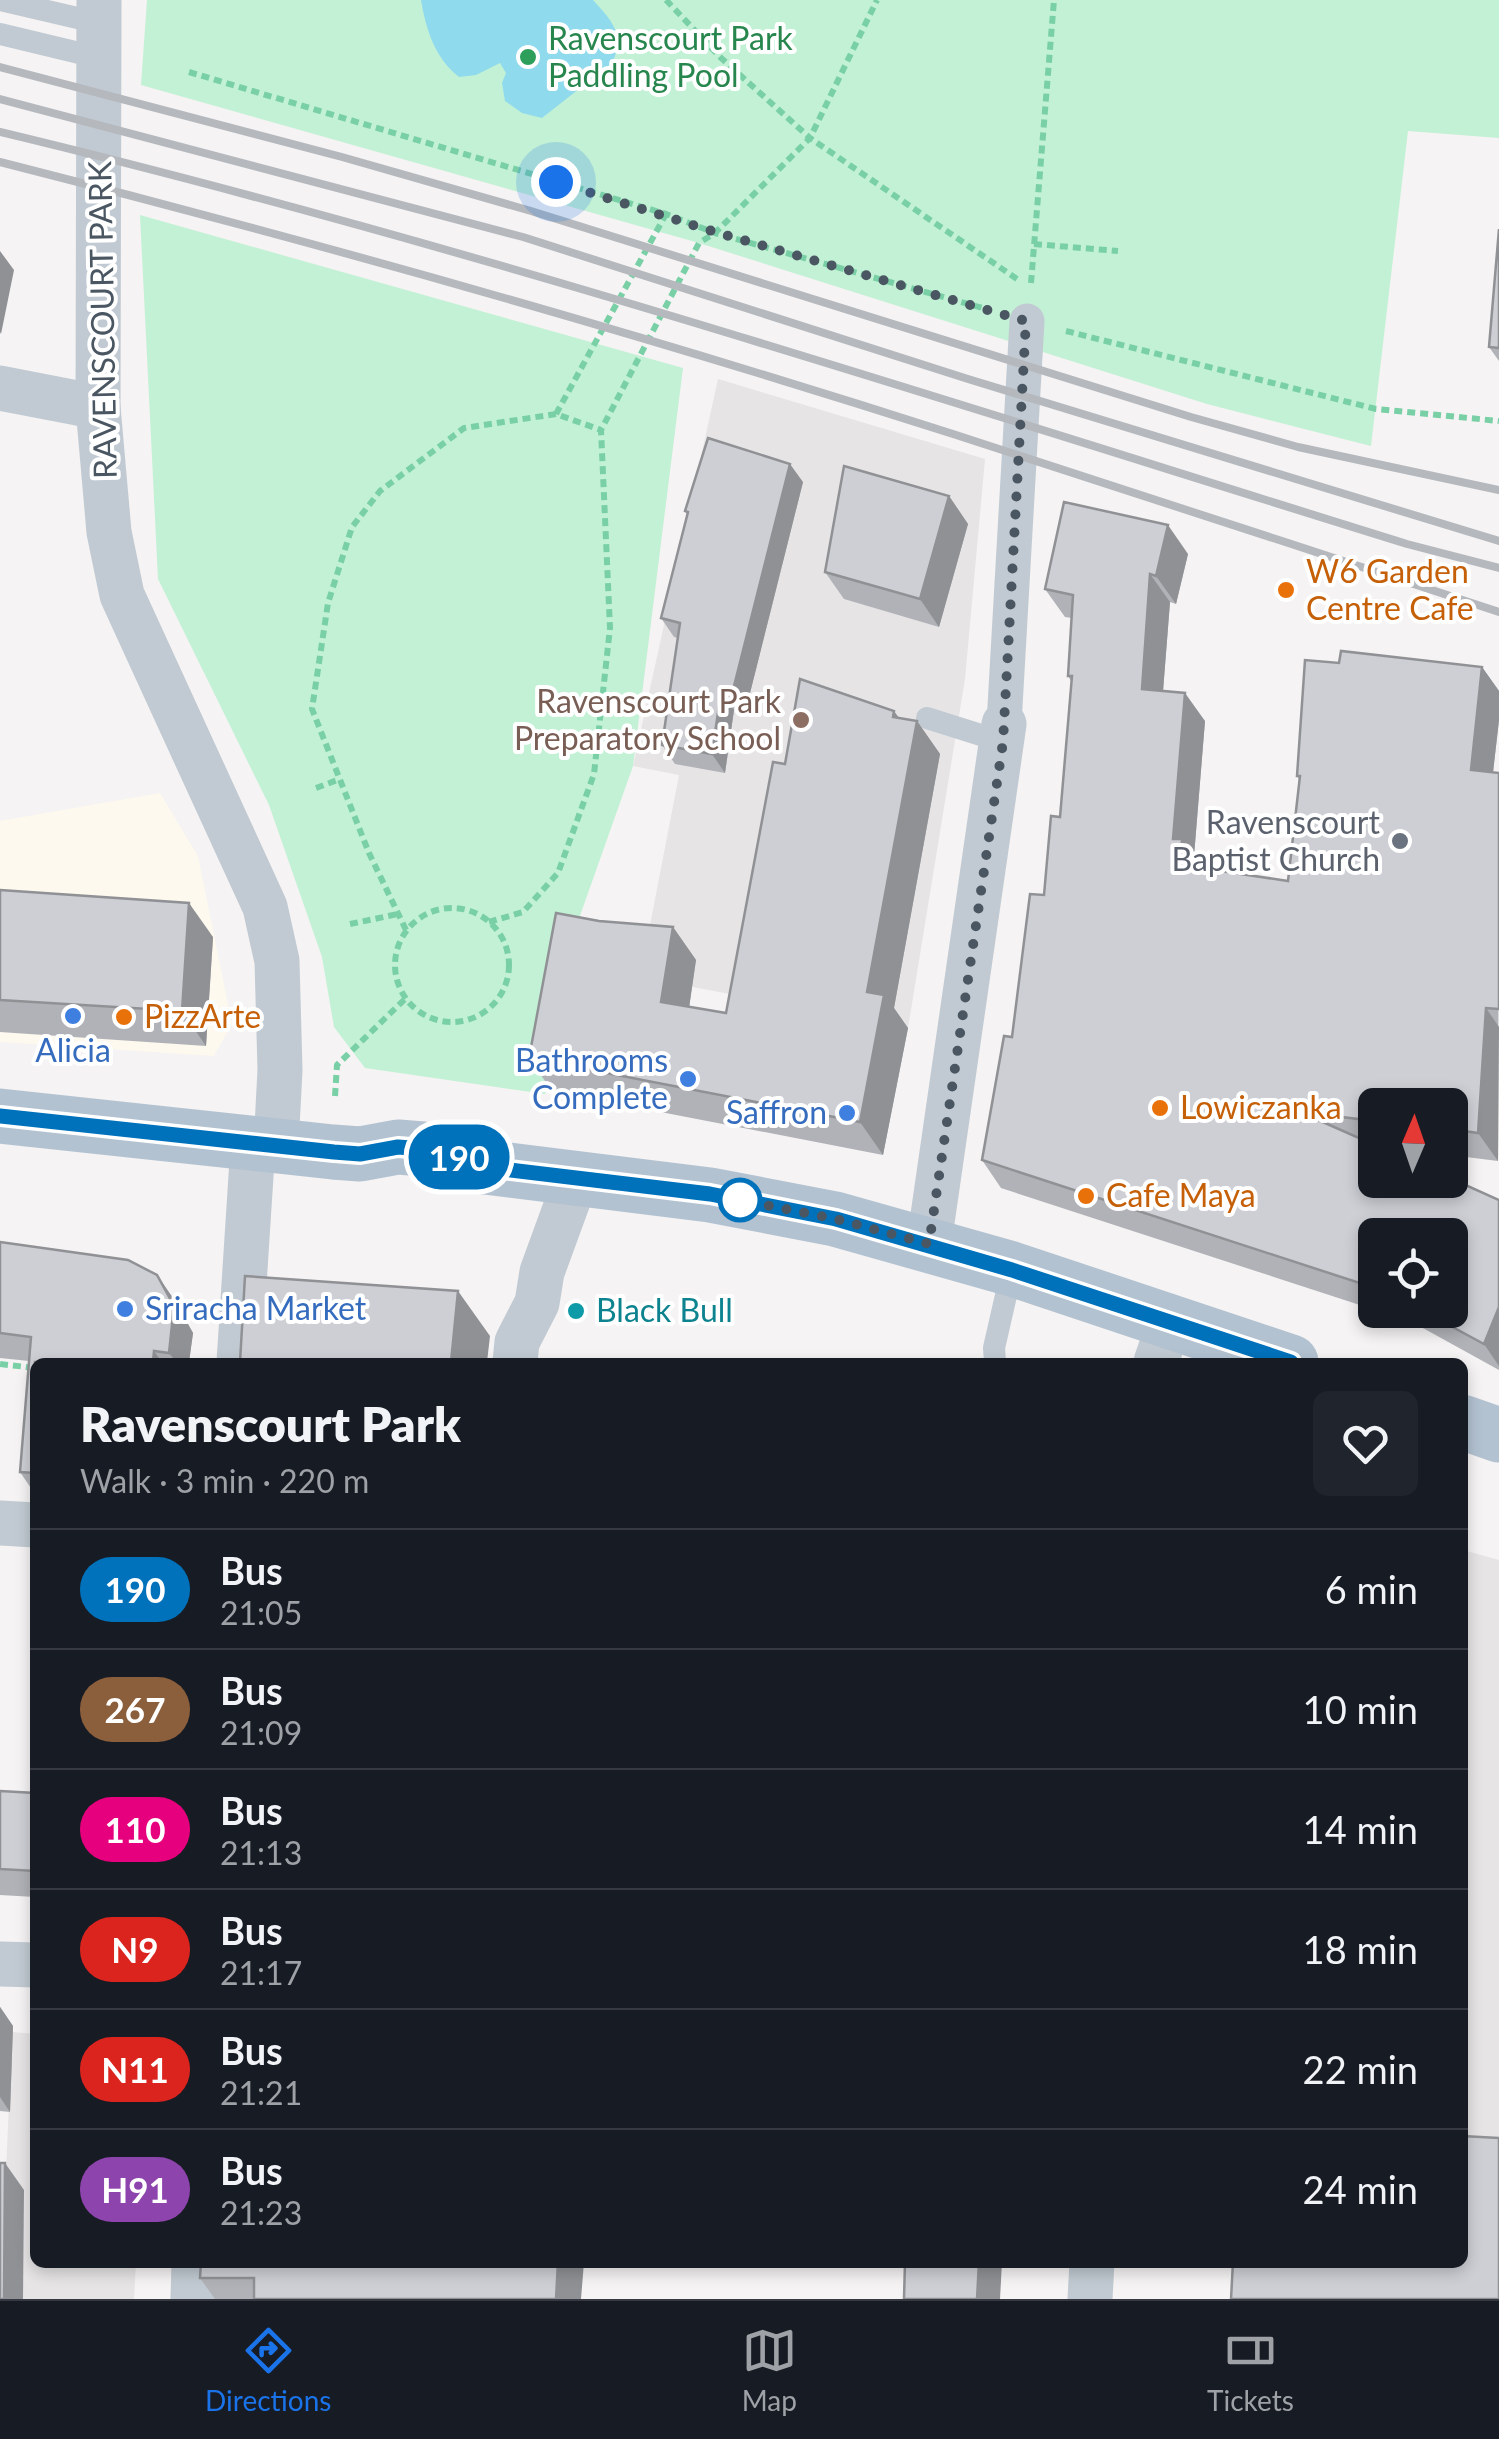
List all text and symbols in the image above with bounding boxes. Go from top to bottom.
place label: Ravenscourt Park Paddling Pool [548,18,794,94]
marker: Ravenscourt Park Paddling Pool [517,46,539,68]
your location [531,157,581,207]
street label: RAVENSCOURT PARK [79,160,124,479]
place label: W6 Garden Centre Cafe [1306,551,1474,627]
marker: W6 Garden Centre Cafe [1275,579,1297,601]
place label: Ravenscourt Park Preparatory School [514,681,782,757]
marker: Ravenscourt Park Preparatory School [790,709,812,731]
place label: Ravenscourt Baptist Church [1172,802,1381,878]
marker: Ravenscourt Baptist Church [1389,830,1411,852]
place label: PizzArte [144,996,261,1035]
marker: Alicia [62,1005,84,1027]
marker: PizzArte [113,1006,135,1028]
place label: Alicia [35,1030,111,1069]
place label: Bathrooms Complete [515,1040,668,1116]
marker: Bathrooms Complete [677,1068,699,1090]
place label: Lowiczanka [1180,1087,1342,1126]
north arrow [1358,1088,1468,1198]
map controls [1358,1088,1468,1328]
place label: Saffron [726,1092,827,1131]
marker: Lowiczanka [1149,1097,1171,1119]
marker: Saffron [836,1102,858,1124]
line badge: 190 [402,1124,516,1190]
text: 190 [429,1136,489,1178]
place label: Cafe Maya [1106,1175,1256,1214]
unlabelled marker [719,1179,761,1221]
marker: Cafe Maya [1075,1185,1097,1207]
button: locate [1358,1218,1468,1328]
place label: Sriracha Market [145,1288,367,1327]
place label: Black Bull [596,1290,733,1329]
marker: Sriracha Market [114,1298,136,1320]
marker: Black Bull [565,1300,587,1322]
button: heart [1313,1391,1418,1496]
text: Ravenscourt Park [80,1395,461,1452]
text: Walk · 3 min · 220 m [80,1461,369,1500]
text: Bus [220,1547,283,1593]
text: 6 min [1325,1566,1418,1612]
text: 190 [105,1568,165,1610]
text: 21:05 [220,1593,302,1632]
text: Bus [220,1667,283,1713]
text: 10 min [1303,1686,1418,1732]
text: 267 [105,1688,165,1730]
text: 21:09 [220,1713,302,1752]
text: Bus [220,1787,283,1833]
text: 14 min [1303,1806,1418,1852]
text: 110 [105,1808,165,1850]
text: 21:13 [220,1833,302,1872]
text: Bus [220,1907,283,1953]
text: 18 min [1303,1926,1418,1972]
text: N9 [111,1928,159,1970]
text: 21:17 [220,1953,302,1992]
text: Bus [220,2027,283,2073]
text: 22 min [1303,2046,1418,2092]
text: N11 [101,2048,169,2090]
text: 21:21 [220,2073,302,2112]
text: Bus [220,2147,283,2193]
text: 24 min [1303,2166,1418,2212]
text: H91 [101,2168,169,2210]
text: 21:23 [220,2193,302,2232]
tab: Directions [205,2323,331,2417]
tab: Map [742,2323,797,2417]
tab: Tickets [1207,2323,1294,2417]

